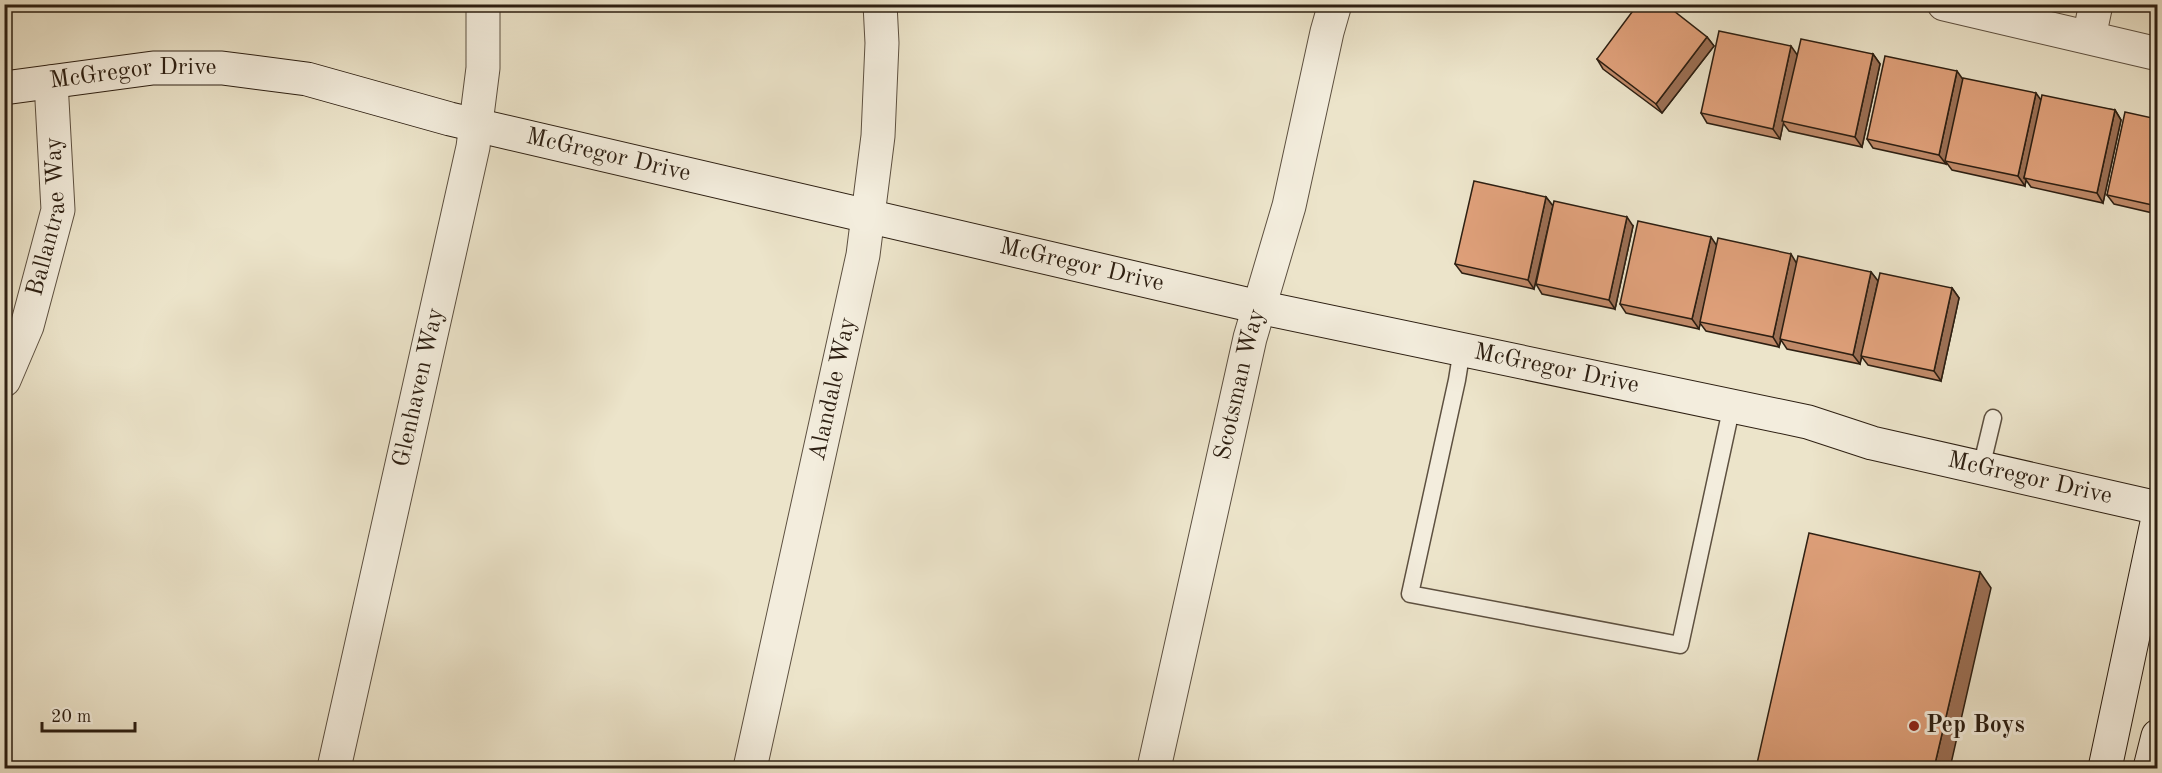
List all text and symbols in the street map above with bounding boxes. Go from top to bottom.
street label: McGregor Drive [48,56,217,94]
street label: McGregor Drive [524,125,693,186]
street label: Ballantrae Way [23,136,70,299]
street label: McGregor Drive [997,235,1166,296]
street label: Glenhaven Way [390,305,449,469]
street label: Scotsman Way [1211,306,1270,463]
street label: Alandale Way [806,315,861,463]
street label: McGregor Drive [1472,340,1641,398]
street label: McGregor Drive [1945,449,2114,509]
scale bar [42,695,135,733]
text: 20 m [51,708,91,726]
place label: Pep Boys [1926,714,2025,738]
marker: Pep Boys [1907,719,1921,733]

